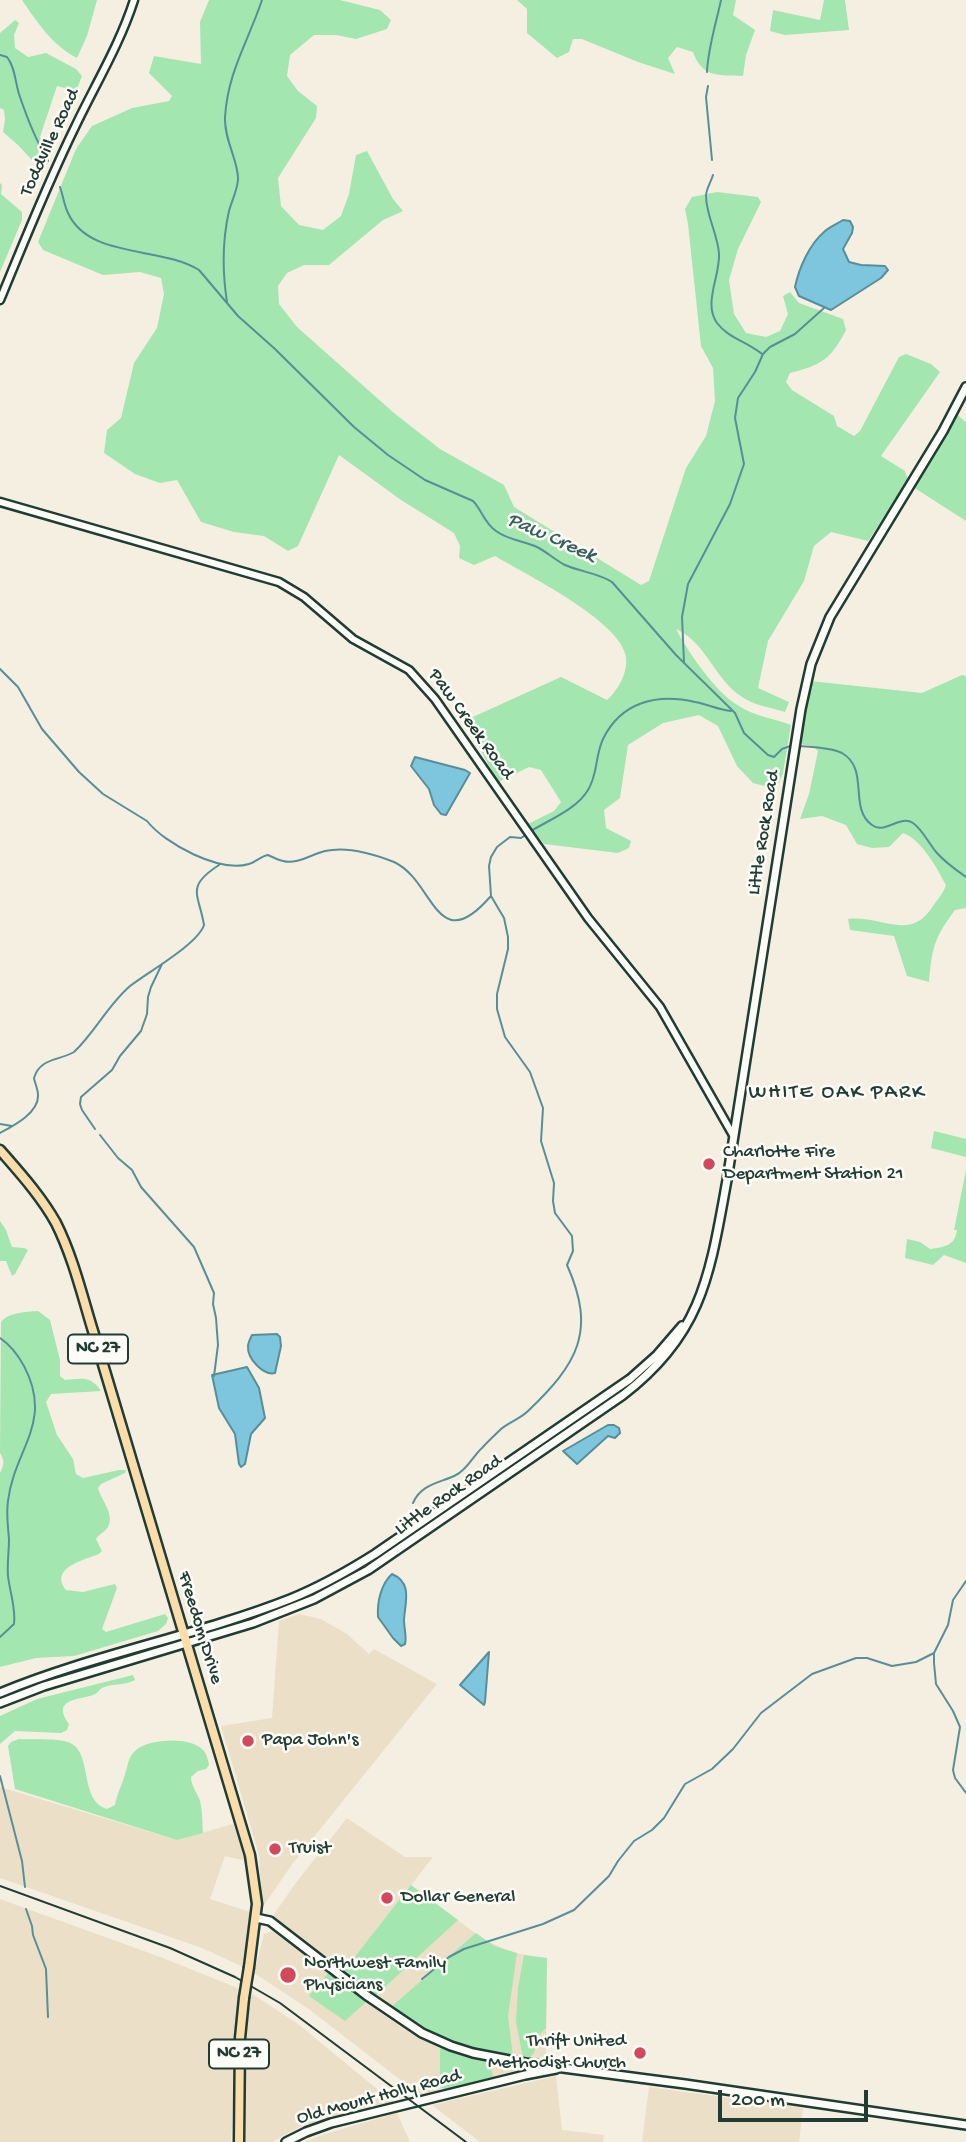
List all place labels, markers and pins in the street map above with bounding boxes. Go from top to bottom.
place label: Charlotte Fire Department Station 21 [723,1142,904,1186]
marker: Charlotte Fire Department Station 21 [701,1156,717,1172]
place label: Papa John's [262,1730,358,1752]
marker: Papa John's [240,1733,256,1749]
place label: Truist [289,1838,331,1860]
marker: Truist [267,1841,283,1857]
place label: Dollar General [401,1887,515,1909]
marker: Dollar General [379,1890,395,1906]
place label: Northwest Family Physicians [304,1953,446,1997]
marker: Northwest Family Physicians [278,1965,298,1985]
place label: Thrift United Methodist Church [488,2031,626,2075]
marker: Thrift United Methodist Church [632,2045,648,2061]

